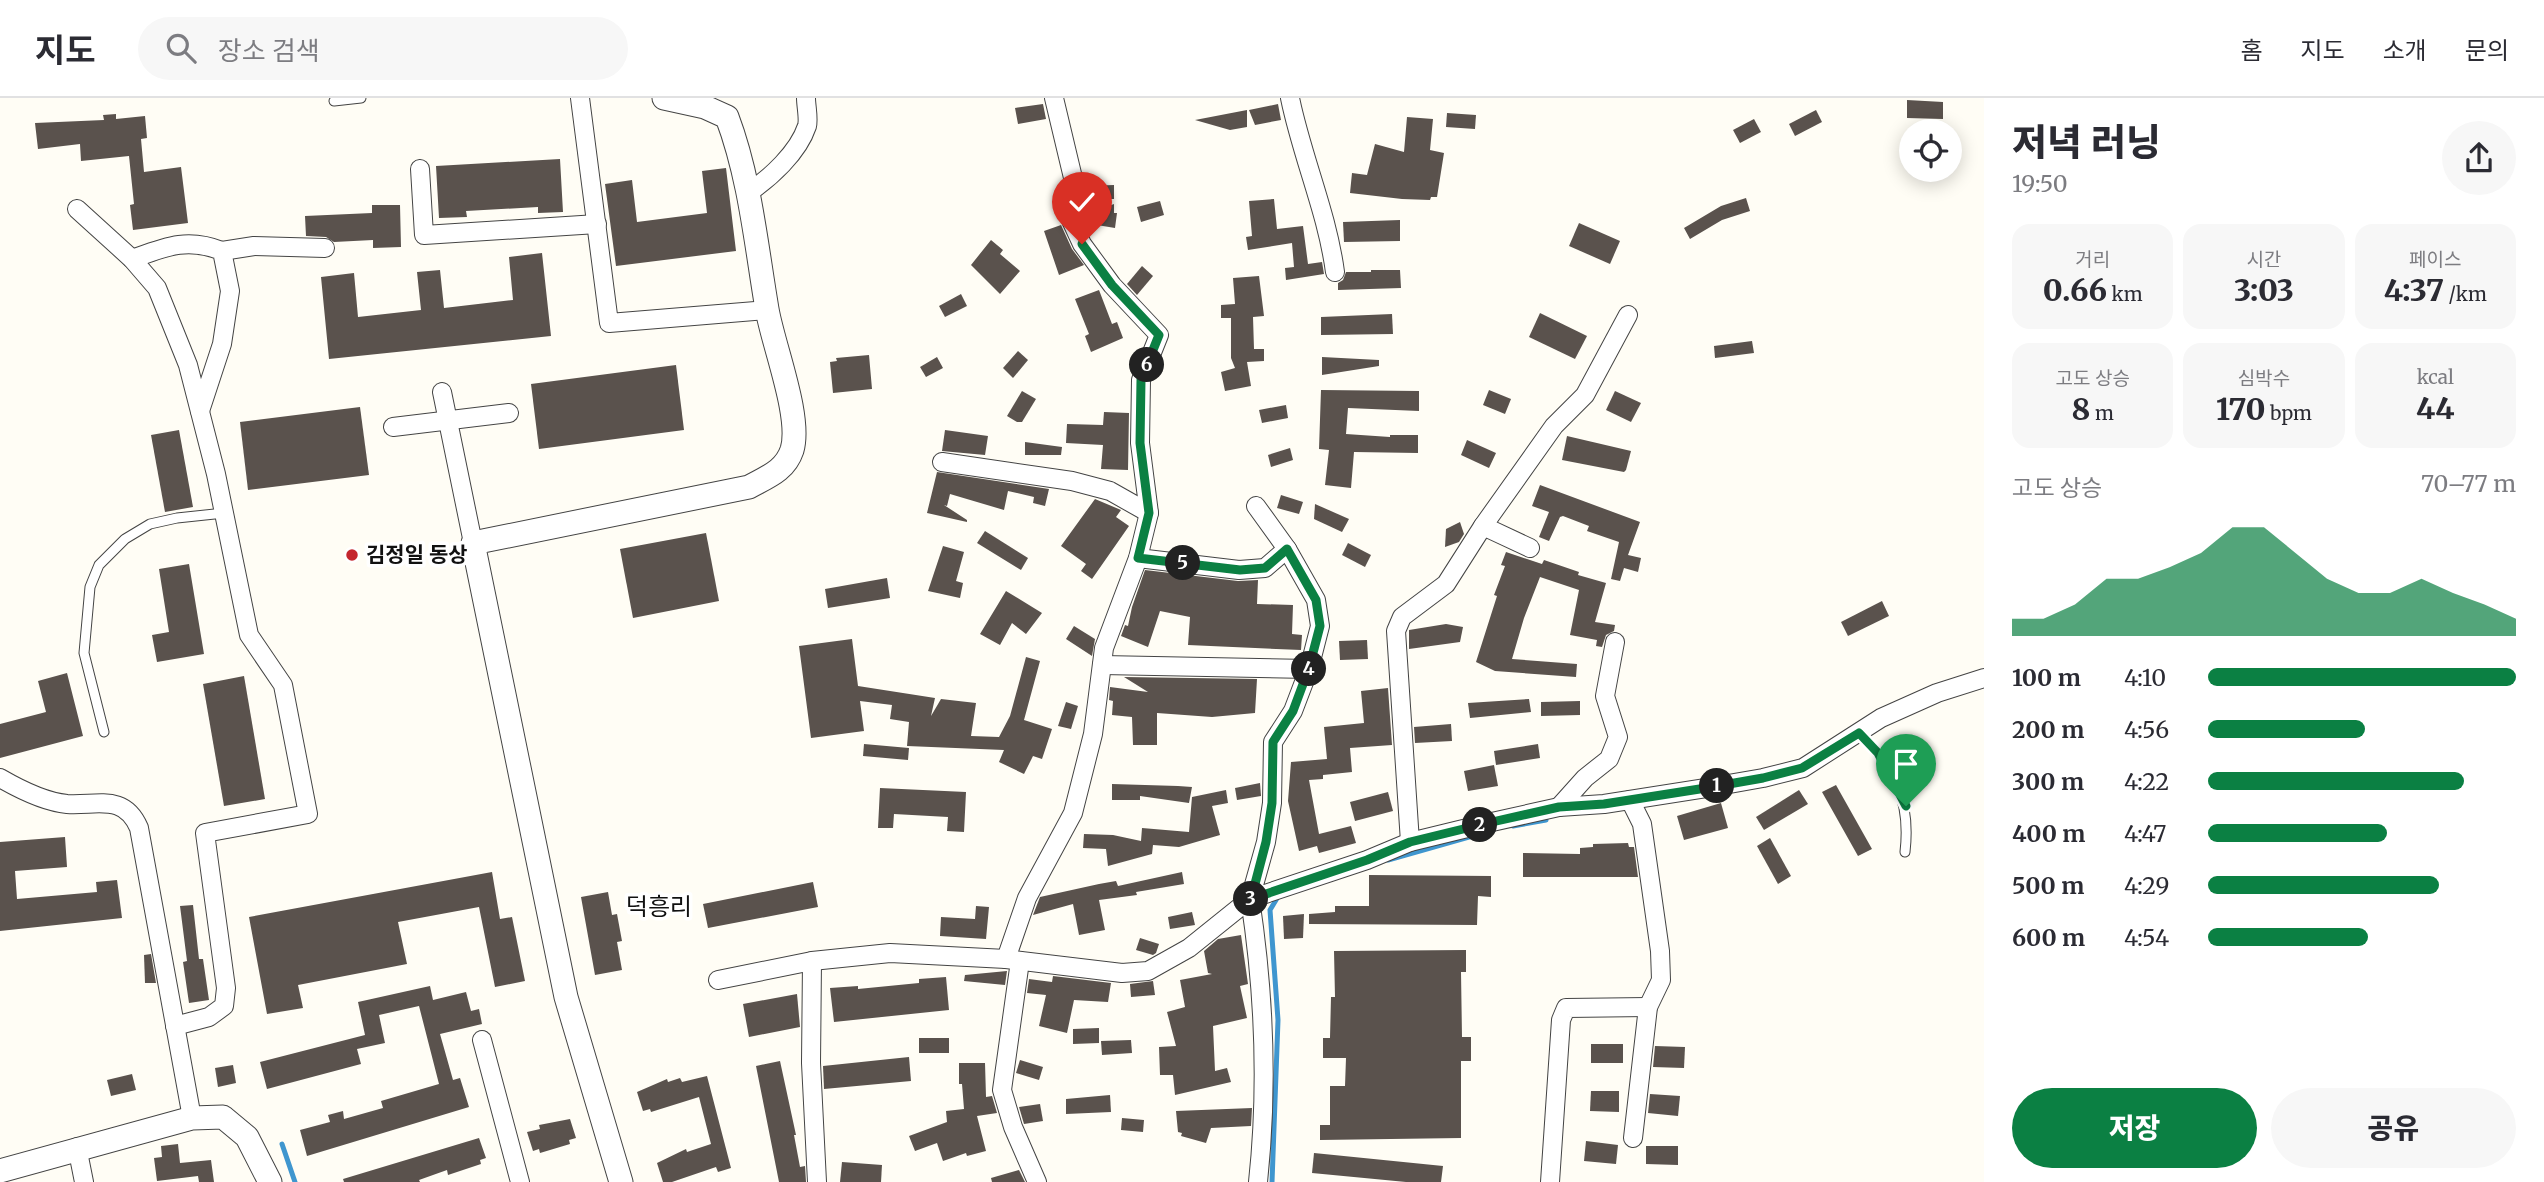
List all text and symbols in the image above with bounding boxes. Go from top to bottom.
search box [138,17,628,80]
icon: search [162,29,200,67]
text: 지도 [35,30,96,71]
text: 장소 검색 [218,34,320,67]
text: 홈 [2240,35,2262,66]
text: 지도 [2300,35,2345,66]
text: 소개 [2383,35,2427,66]
text: 문의 [2465,35,2509,66]
map controls [1899,119,1962,182]
button: locate [1899,119,1962,182]
text: 저녁 러닝 [2012,119,2161,166]
button: share [2442,121,2516,195]
text: 19:50 [2012,169,2068,198]
pin [1052,172,1112,244]
icon: check [1063,183,1101,221]
text: 거리 [2075,247,2110,271]
text: 시간 [2247,247,2281,271]
text: 페이스 [2409,247,2462,271]
text: 0.66 [2043,271,2107,309]
text: 3:03 [2234,271,2294,309]
text: 4:37 [2384,271,2444,309]
text: km [2107,282,2143,306]
text: /km [2444,282,2487,306]
pin: 6 [1130,348,1164,382]
text: 6 [1141,352,1152,376]
text: kcal [2417,365,2454,389]
text: 고도 상승 [2055,366,2130,390]
text: 심박수 [2238,366,2290,390]
text: 44 [2416,389,2455,427]
text: 8 [2072,390,2090,428]
text: 170 [2216,390,2266,428]
text: m [2090,401,2114,425]
text: bpm [2266,401,2312,425]
text: 70–77 m [2421,469,2516,498]
text: 고도 상승 [2012,473,2102,502]
place label: 김정일 동상 [366,541,468,568]
pin: 5 [1166,546,1200,580]
marker: 김정일 동상 [344,547,360,563]
text: 5 [1177,550,1188,574]
pin: 4 [1292,652,1326,686]
text: 4 [1302,656,1315,680]
text: 100 m [2012,663,2081,692]
text: 4:10 [2124,663,2166,692]
text: 200 m [2012,715,2084,744]
text: 4:56 [2124,715,2169,744]
pin [1876,734,1936,806]
icon: arrive [1887,745,1925,783]
text: 300 m [2012,767,2084,796]
text: 4:22 [2124,767,2169,796]
pin: 1 [1700,768,1734,804]
text: 1 [1712,773,1721,797]
pin: 2 [1462,808,1498,842]
text: 2 [1474,812,1485,836]
text: 400 m [2012,819,2086,848]
text: 4:47 [2124,819,2166,848]
text: 500 m [2012,871,2084,900]
text: 4:29 [2124,871,2169,900]
pin: 3 [1234,882,1268,916]
text: 3 [1245,886,1256,910]
district label: 덕흥리 [626,891,692,922]
text: 600 m [2012,923,2085,952]
text: 4:54 [2124,923,2169,952]
button: 저장 [2012,1088,2257,1168]
button: 공유 [2271,1088,2516,1168]

